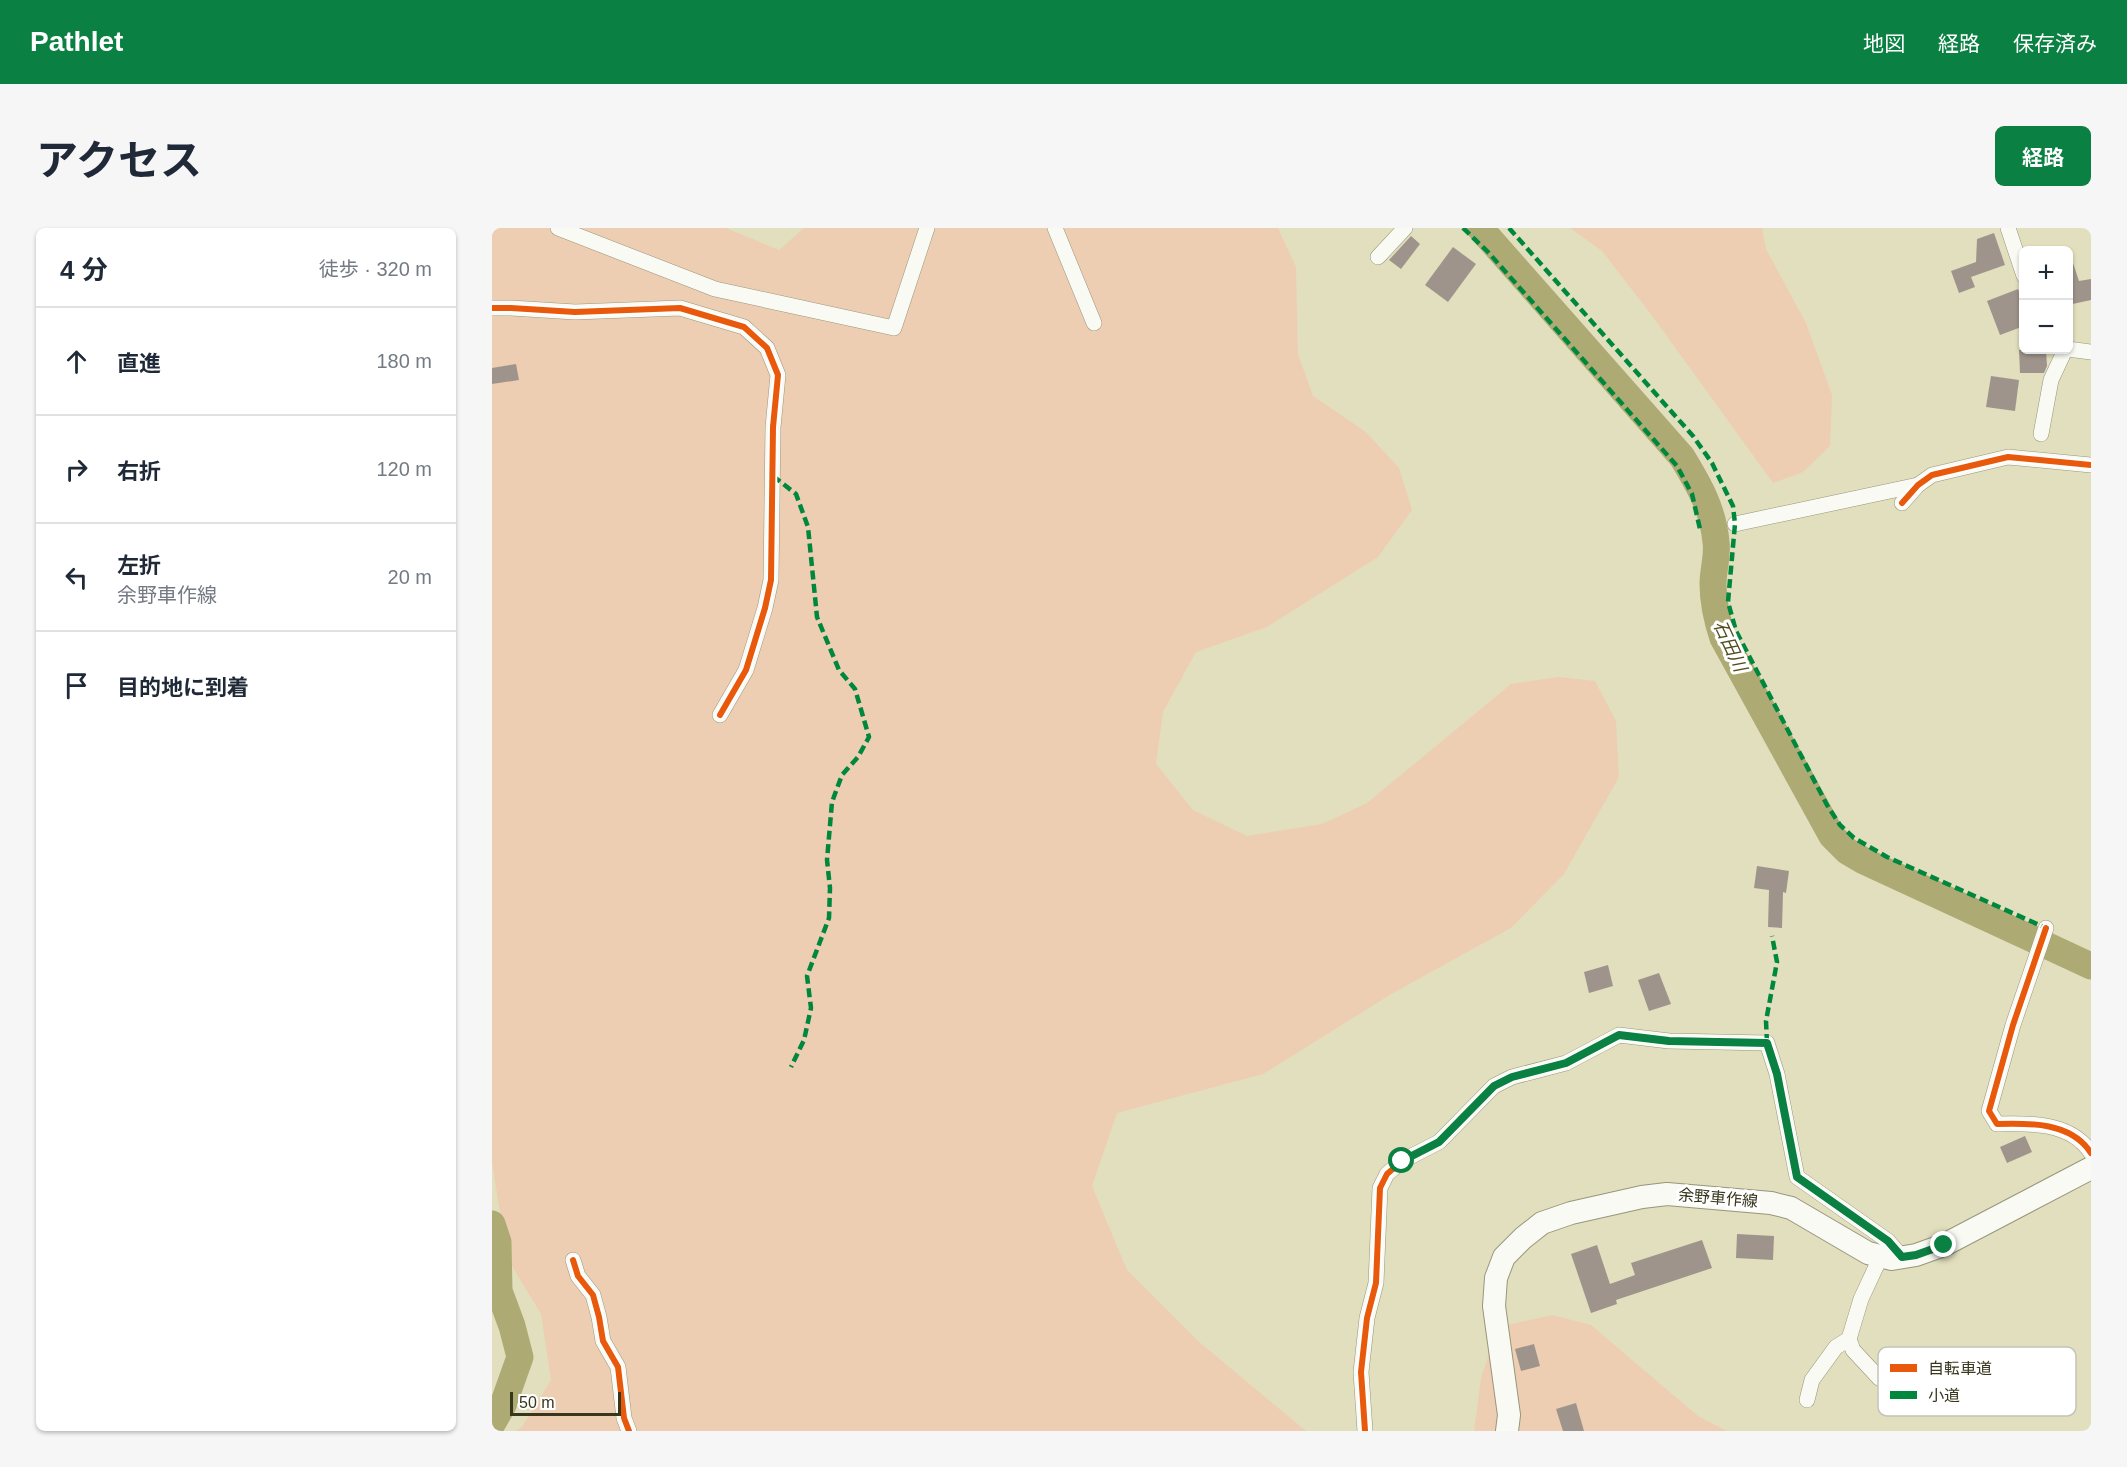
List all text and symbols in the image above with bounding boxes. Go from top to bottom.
text: Pathlet [30,26,123,57]
text: 地図 [1863,32,1905,55]
text: 経路 [1938,32,1980,55]
text: 保存済み [2013,32,2097,55]
button: 経路 [1995,126,2091,186]
text: アクセス [36,137,202,184]
map controls [2019,246,2073,354]
button: + [2019,246,2073,300]
text: 4 分 [60,255,108,285]
text: 徒歩 · 320 m [319,258,432,280]
button: − [2019,300,2073,354]
icon: ahead [60,345,93,378]
text: 180 m [376,350,432,372]
text: 直進 [117,351,161,376]
icon: right [60,453,93,486]
text: 120 m [376,458,432,480]
text: 右折 [117,459,161,484]
text: 左折 [117,553,161,578]
icon: left [60,561,93,594]
text: 20 m [388,566,432,588]
text: 余野車作線 [117,584,217,606]
water label: 石田川 [1710,617,1751,677]
icon: arrive [60,669,93,702]
text: 目的地に到着 [117,675,249,700]
route start [1388,1147,1414,1173]
street label: 余野車作線 [1677,1186,1759,1210]
route end [1930,1231,1956,1257]
legend [1878,1347,2076,1416]
text: 自転車道 [1928,1360,1992,1377]
text: 小道 [1928,1387,1960,1404]
scale bar [510,1389,621,1416]
text: 50 m [519,1394,555,1411]

